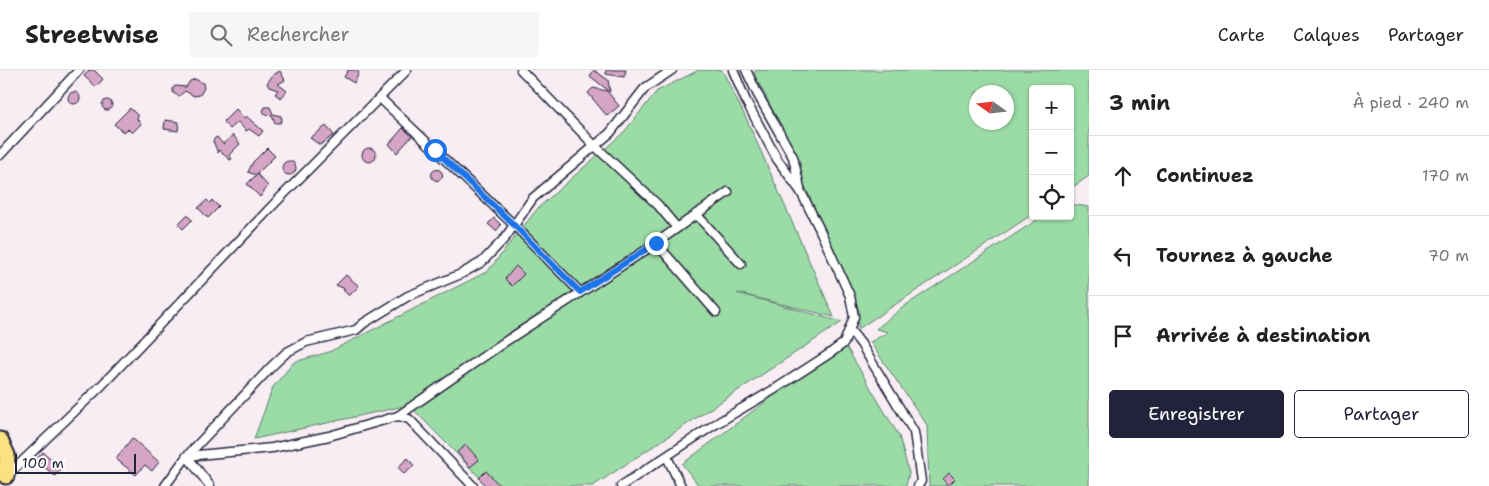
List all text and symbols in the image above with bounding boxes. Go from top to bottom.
search box [189,12,539,57]
text: Streetwise [25,19,159,51]
icon: search [207,21,235,49]
text: Rechercher [247,22,350,47]
text: Carte [1218,23,1265,47]
text: Calques [1293,23,1360,47]
text: Partager [1388,23,1464,47]
north arrow [969,85,1014,130]
map controls [1029,85,1074,220]
button: + [1029,85,1074,130]
text: 3 min [1109,89,1170,117]
text: À pied · 240 m [1353,92,1469,113]
button: − [1029,130,1074,175]
route start [424,139,447,162]
icon: ahead [1109,162,1137,190]
text: Continuez [1156,163,1254,188]
text: 170 m [1422,165,1469,186]
button: locate [1029,175,1074,220]
route end [645,232,668,255]
icon: left [1109,242,1137,270]
text: Tournez à gauche [1156,243,1333,268]
text: 70 m [1428,245,1469,266]
icon: arrive [1109,322,1137,350]
text: Arrivée à destination [1156,323,1370,348]
button: Enregistrer [1109,390,1284,438]
button: Partager [1294,390,1469,438]
scale bar [15,451,136,474]
text: 100 m [22,454,64,472]

